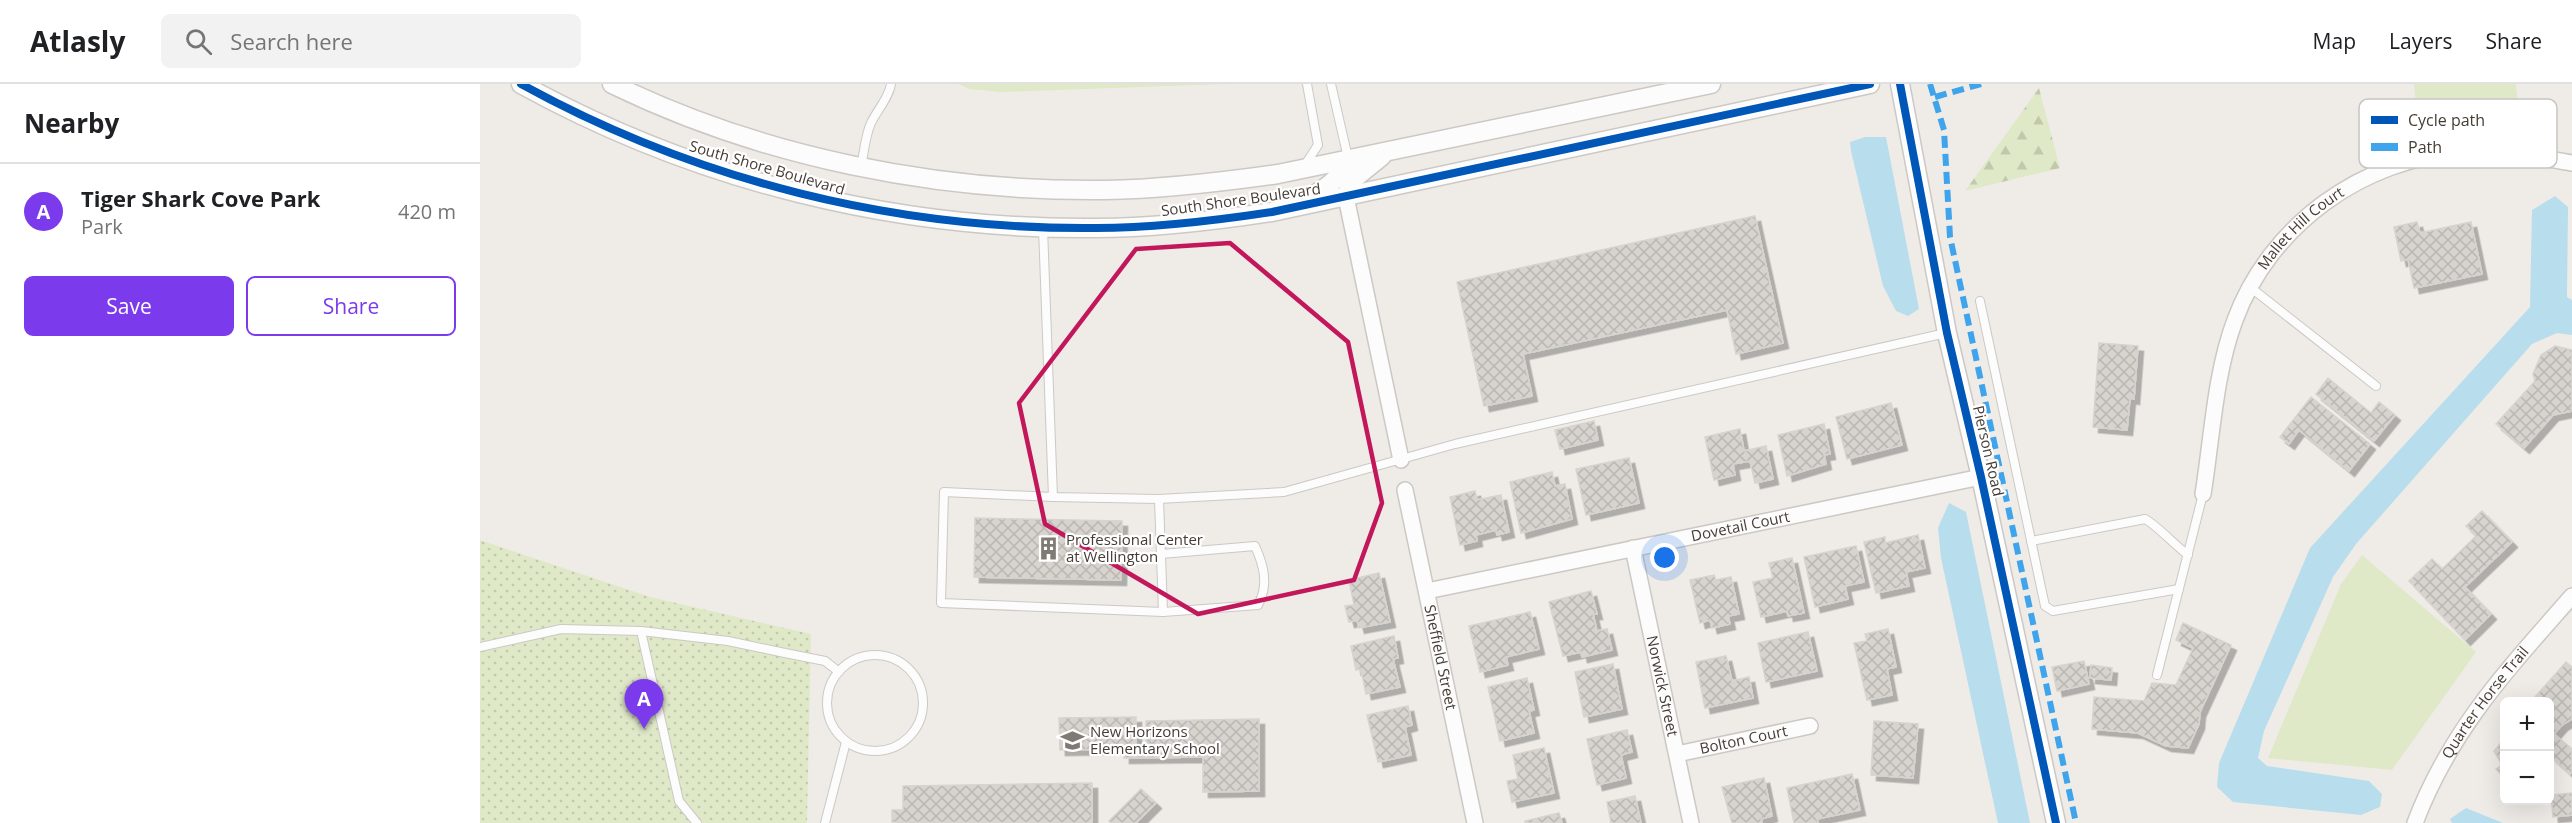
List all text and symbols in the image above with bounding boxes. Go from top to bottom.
search box [161,14,581,68]
text: Atlasly [30,22,125,60]
icon: search [182,25,215,58]
text: Search here [230,26,353,56]
text: Map [2313,27,2356,55]
text: Layers [2389,27,2453,55]
text: Share [2486,27,2542,55]
legend [2359,99,2557,168]
text: Nearby [24,105,119,141]
text: Cycle path [2408,109,2485,131]
street label: South Shore Boulevard [687,135,847,199]
text: Path [2408,136,2442,158]
street label: South Shore Boulevard [1160,178,1322,220]
street label: Mallet Hill Court [2252,181,2347,273]
text: Tiger Shark Cove Park [81,183,320,213]
text: A [37,198,50,225]
text: 420 m [398,198,456,225]
text: Park [81,213,123,240]
button: Save [24,276,234,336]
button: Share [246,276,456,336]
street label: Pierson Road [1969,403,2009,498]
street label: Dovetail Court [1689,506,1791,545]
place label: Professional Center at Wellington [1066,529,1203,566]
building icon: Professional Center at Wellington [1035,536,1061,562]
your location [1650,543,1679,572]
street label: Sheffield Street [1420,603,1462,712]
street label: Norwick Street [1643,633,1683,738]
street label: Quarter Horse Trail [2436,642,2533,762]
pin: A [624,680,664,729]
map controls [2500,697,2554,805]
button: + [2500,697,2554,751]
street label: Bolton Court [1698,720,1789,758]
place label: New Horizons Elementary School [1090,721,1220,758]
school or university icon: New Horizons Elementary School [1059,728,1085,754]
button: − [2500,751,2554,805]

